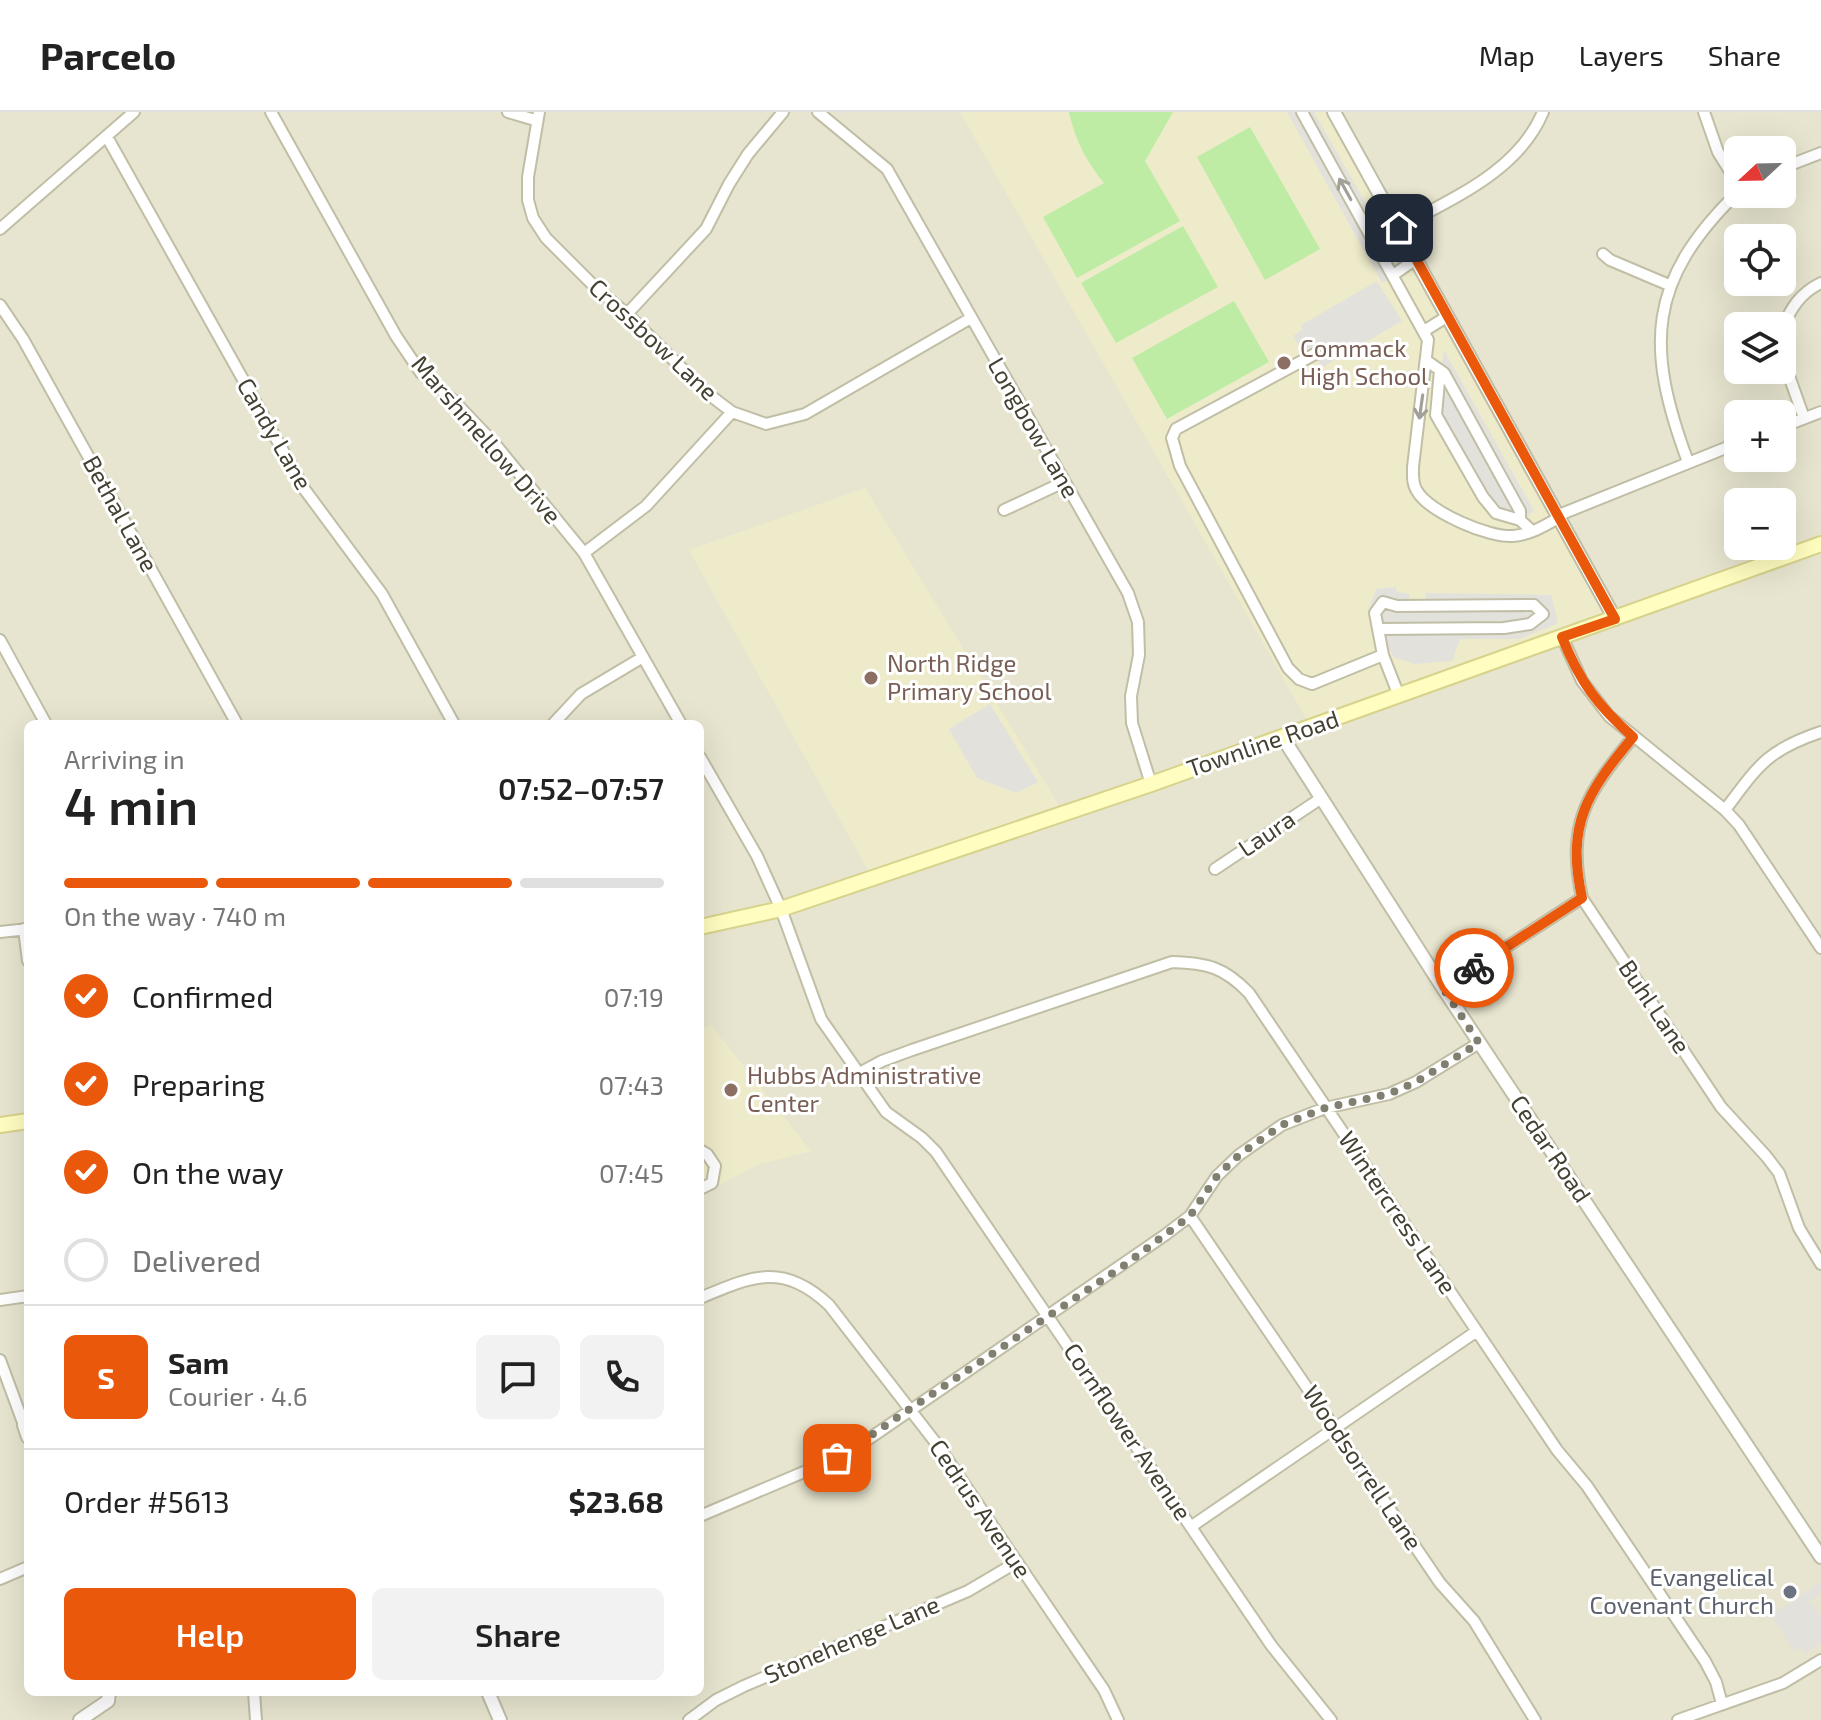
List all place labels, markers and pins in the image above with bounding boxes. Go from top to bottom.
pin [1365,194,1433,262]
place label: Commack High School [1300,333,1428,390]
marker: Commack High School [1275,354,1293,372]
place label: North Ridge Primary School [887,648,1052,705]
marker: North Ridge Primary School [862,669,880,687]
place label: Hubbs Administrative Center [747,1060,981,1117]
marker: Hubbs Administrative Center [722,1081,740,1099]
pin [803,1424,871,1492]
place label: Evangelical Covenant Church [1590,1562,1774,1619]
marker: Evangelical Covenant Church [1781,1583,1799,1601]

